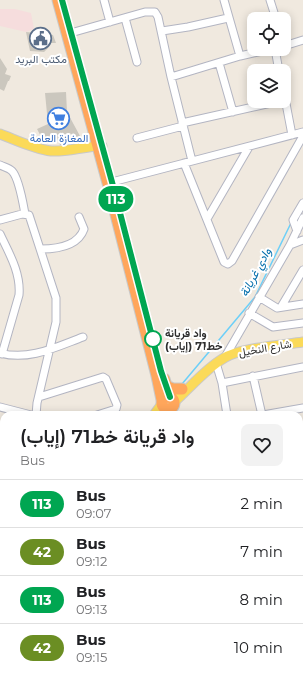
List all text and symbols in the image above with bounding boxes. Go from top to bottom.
map controls [247,12,291,108]
button: locate [247,12,291,56]
public building icon: مكتب البريد [28,26,54,52]
place label: مكتب البريد [15,52,67,66]
button: layers [247,64,291,108]
supermarket icon: المغازة العامة [46,105,72,131]
place label: المغازة العامة [30,131,88,145]
line badge: 113 [93,186,139,212]
text: 113 [106,190,126,208]
water label: وادي غريانة [236,245,277,300]
place label: واد قريانة خط71 (إياب) [165,326,223,353]
marker: واد قريانة خط71 (إياب) [144,330,162,348]
street label: شارع النخيل [237,336,293,361]
button: heart [241,424,283,466]
text: واد قريانة خط71 (إياب) [20,425,195,448]
text: Bus [20,452,45,468]
text: Bus [76,486,106,505]
text: 2 min [240,494,283,513]
text: 113 [32,495,52,513]
text: 09:07 [76,505,111,521]
text: Bus [76,534,106,553]
text: 7 min [240,542,283,561]
text: 42 [33,543,51,561]
text: 09:12 [76,553,107,569]
text: Bus [76,582,106,601]
text: 8 min [239,590,283,609]
text: 113 [32,591,52,609]
text: 09:13 [76,601,107,617]
text: Bus [76,630,106,649]
text: 10 min [234,638,283,657]
text: 42 [33,639,51,657]
text: 09:15 [76,649,107,665]

